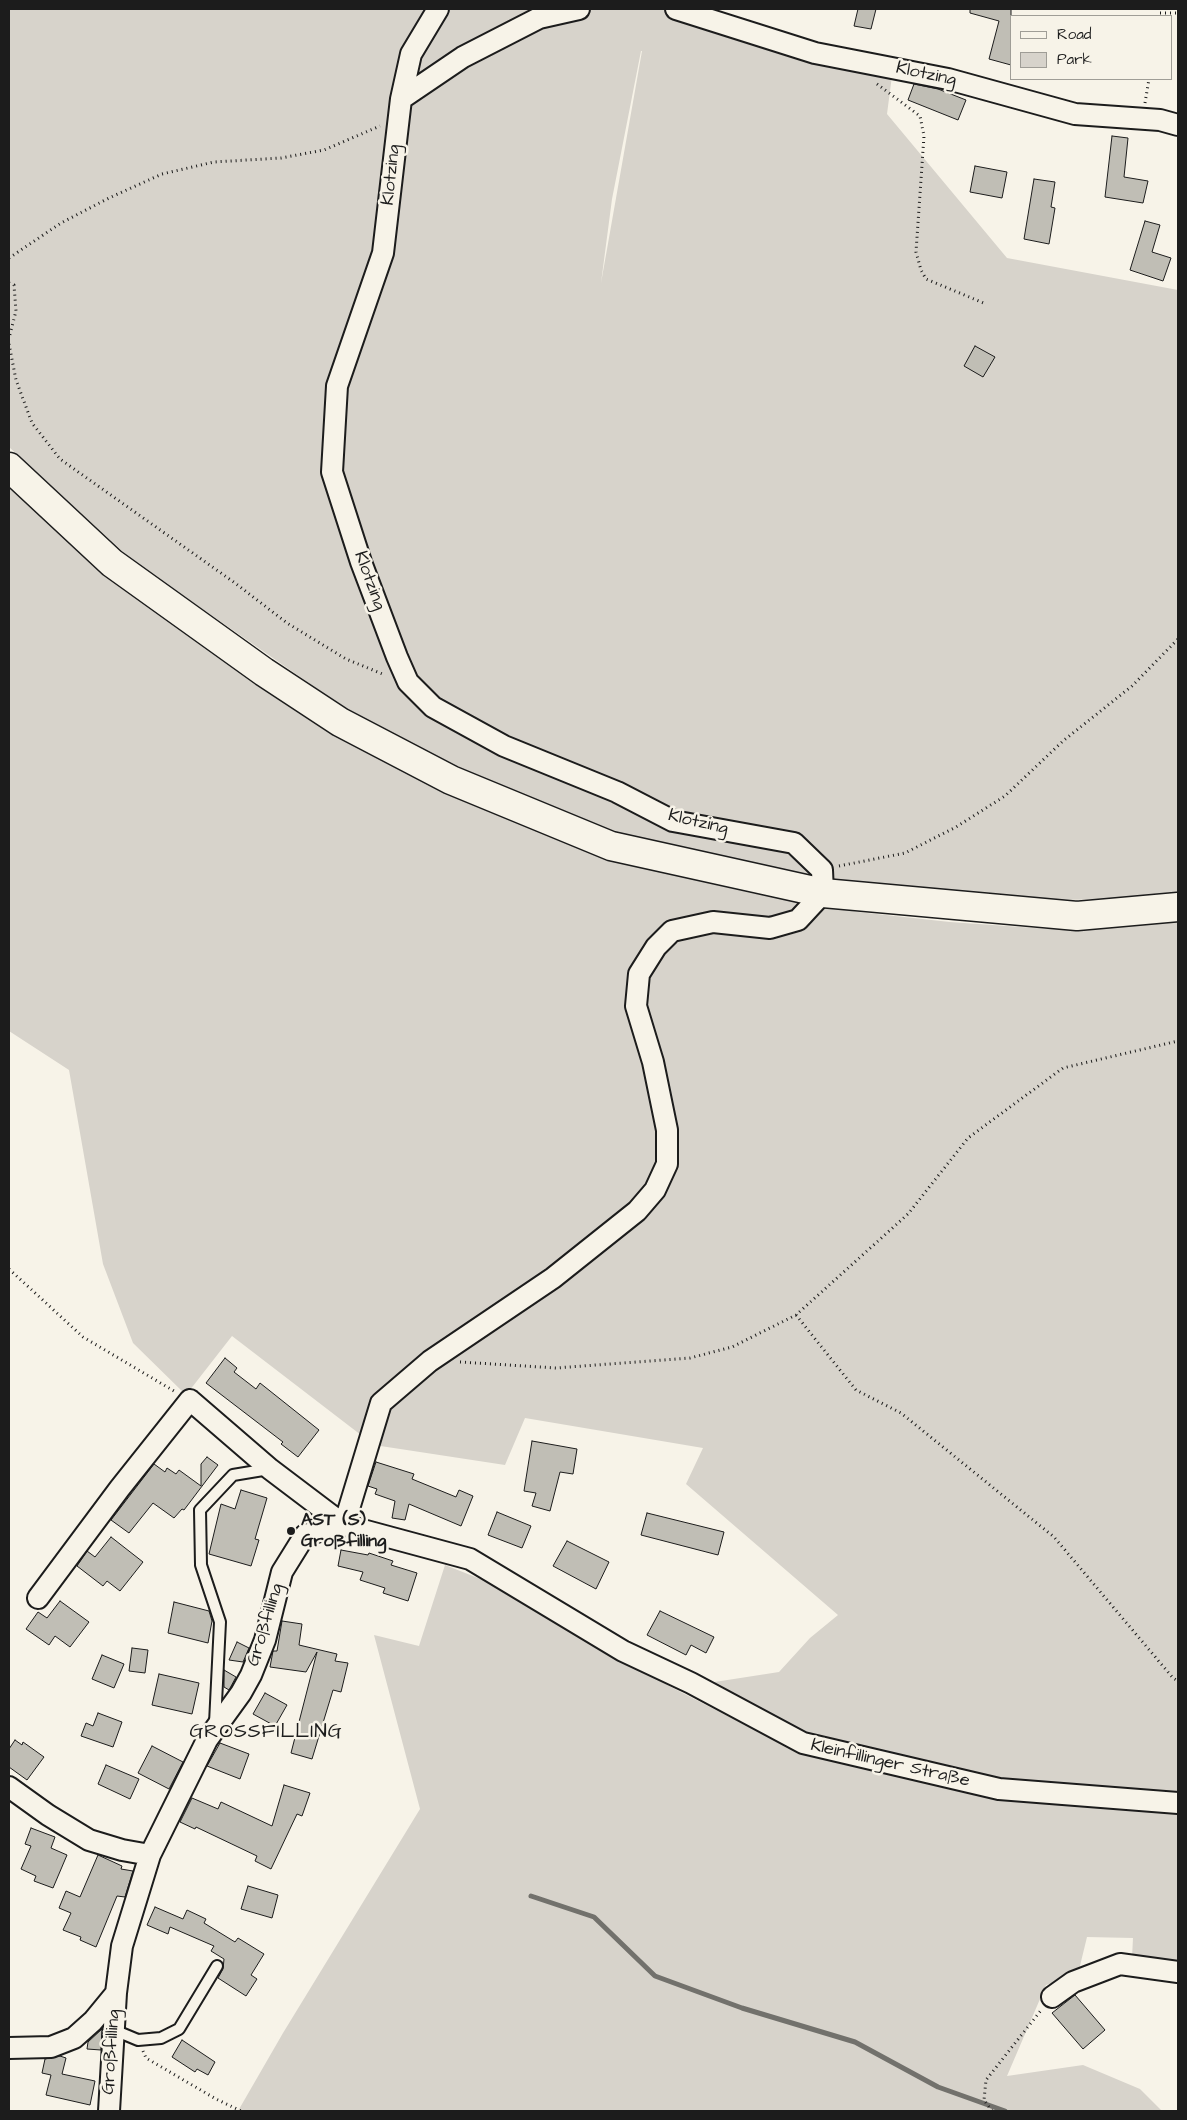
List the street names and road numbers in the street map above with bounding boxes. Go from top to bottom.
street label: Klotzing [894,58,958,92]
street label: Klotzing [378,144,406,206]
street label: Klotzing [348,549,390,613]
street label: Klotzing [666,806,730,840]
street label: Großfilling [243,1581,289,1669]
street label: Kleinfillinger Straße [808,1735,972,1793]
street label: Großfilling [98,2009,126,2095]

